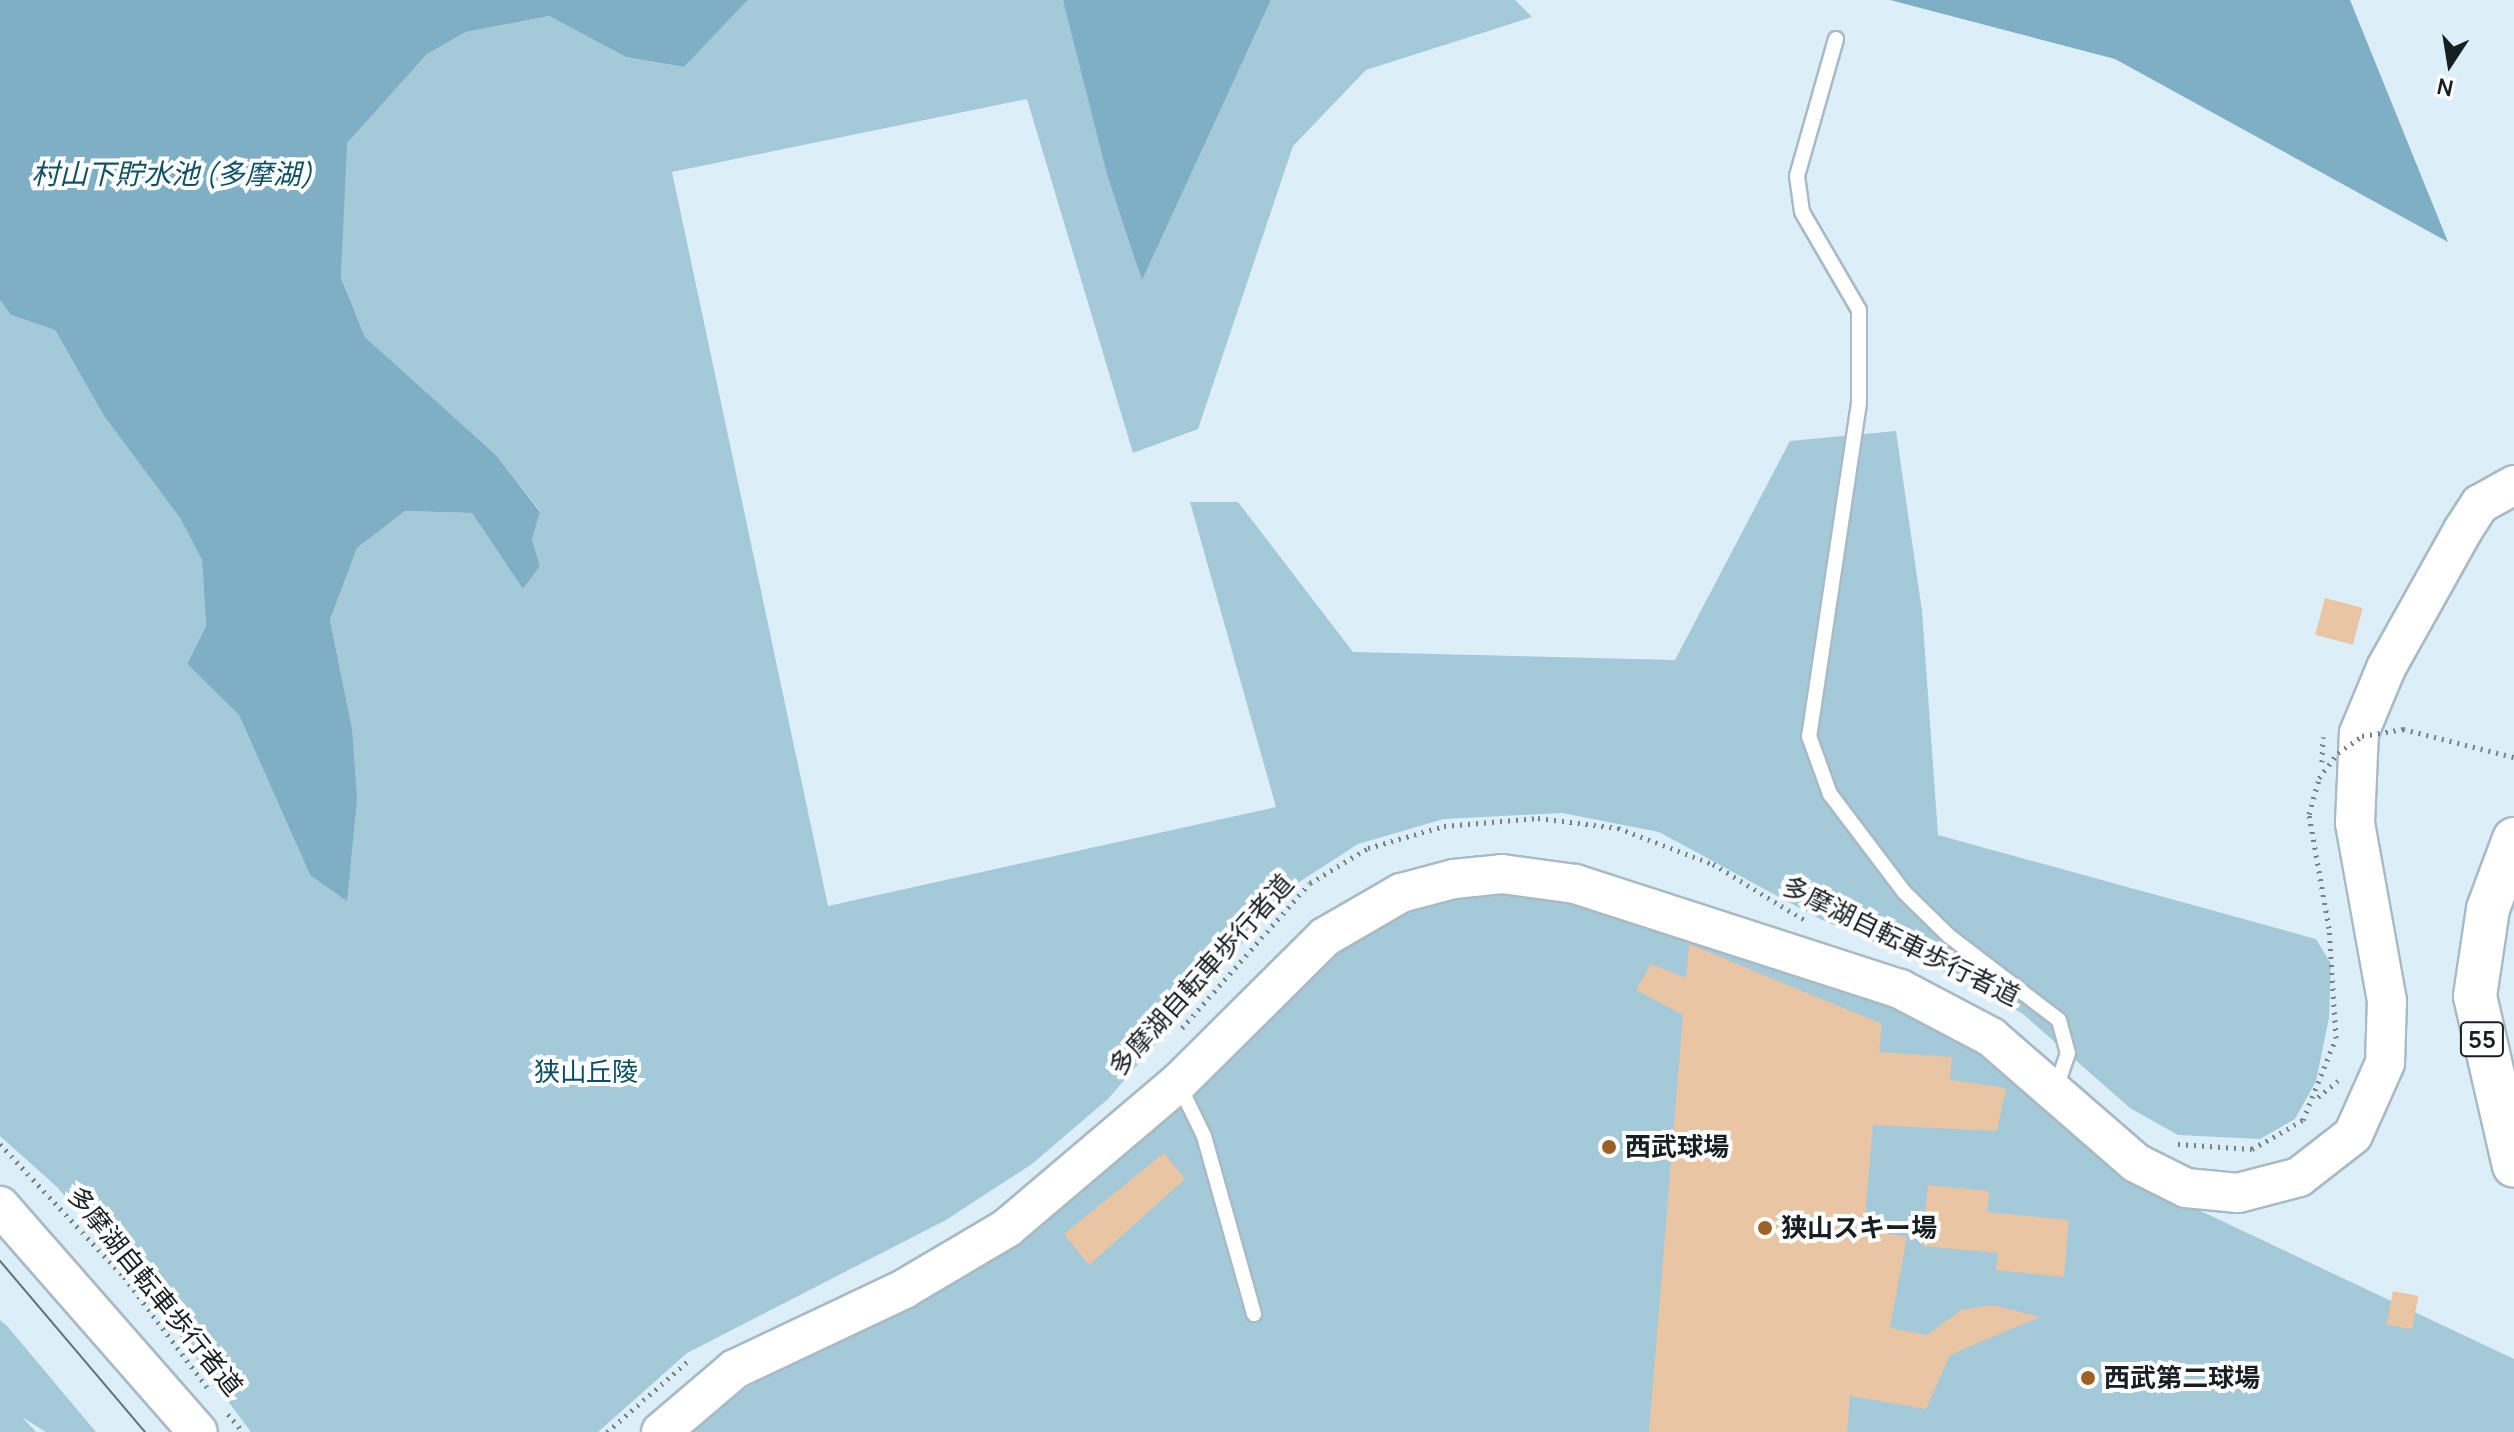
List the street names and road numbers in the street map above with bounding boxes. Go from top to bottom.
street label: 多摩湖自転車歩行者道 [1102,868,1300,1082]
street label: 多摩湖自転車歩行者道 [1777,870,2025,1012]
road number: 55 [2458,1019,2506,1059]
street label: 多摩湖自転車歩行者道 [61,1180,249,1402]

